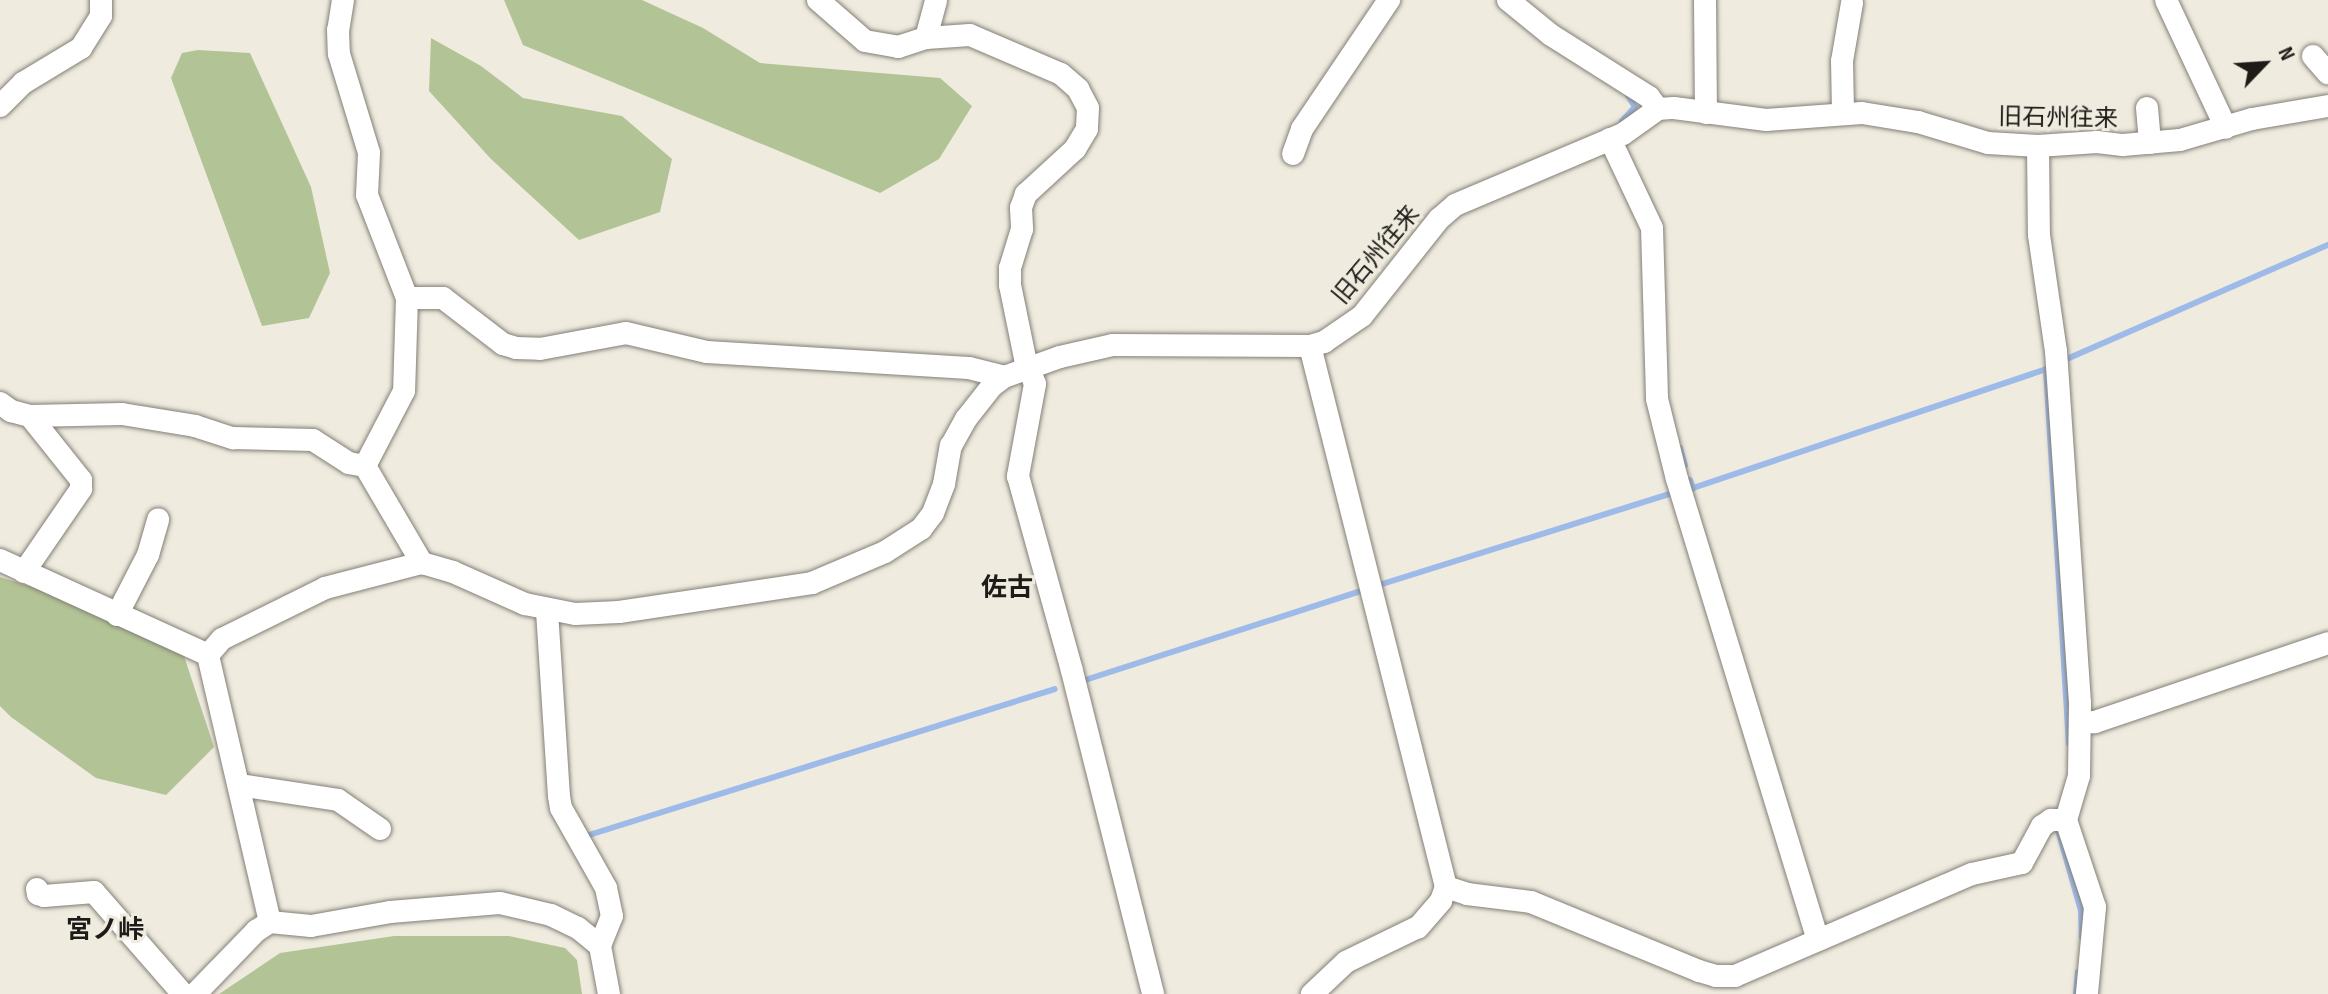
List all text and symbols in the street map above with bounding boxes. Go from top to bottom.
north arrow [2224,24,2304,104]
text: N [2271,43,2301,65]
street label: 旧石州往来 [1998,103,2118,133]
street label: 旧石州往来 [1326,200,1426,310]
district label: 佐古 [981,573,1033,605]
district label: 宮ノ峠 [66,915,144,947]

